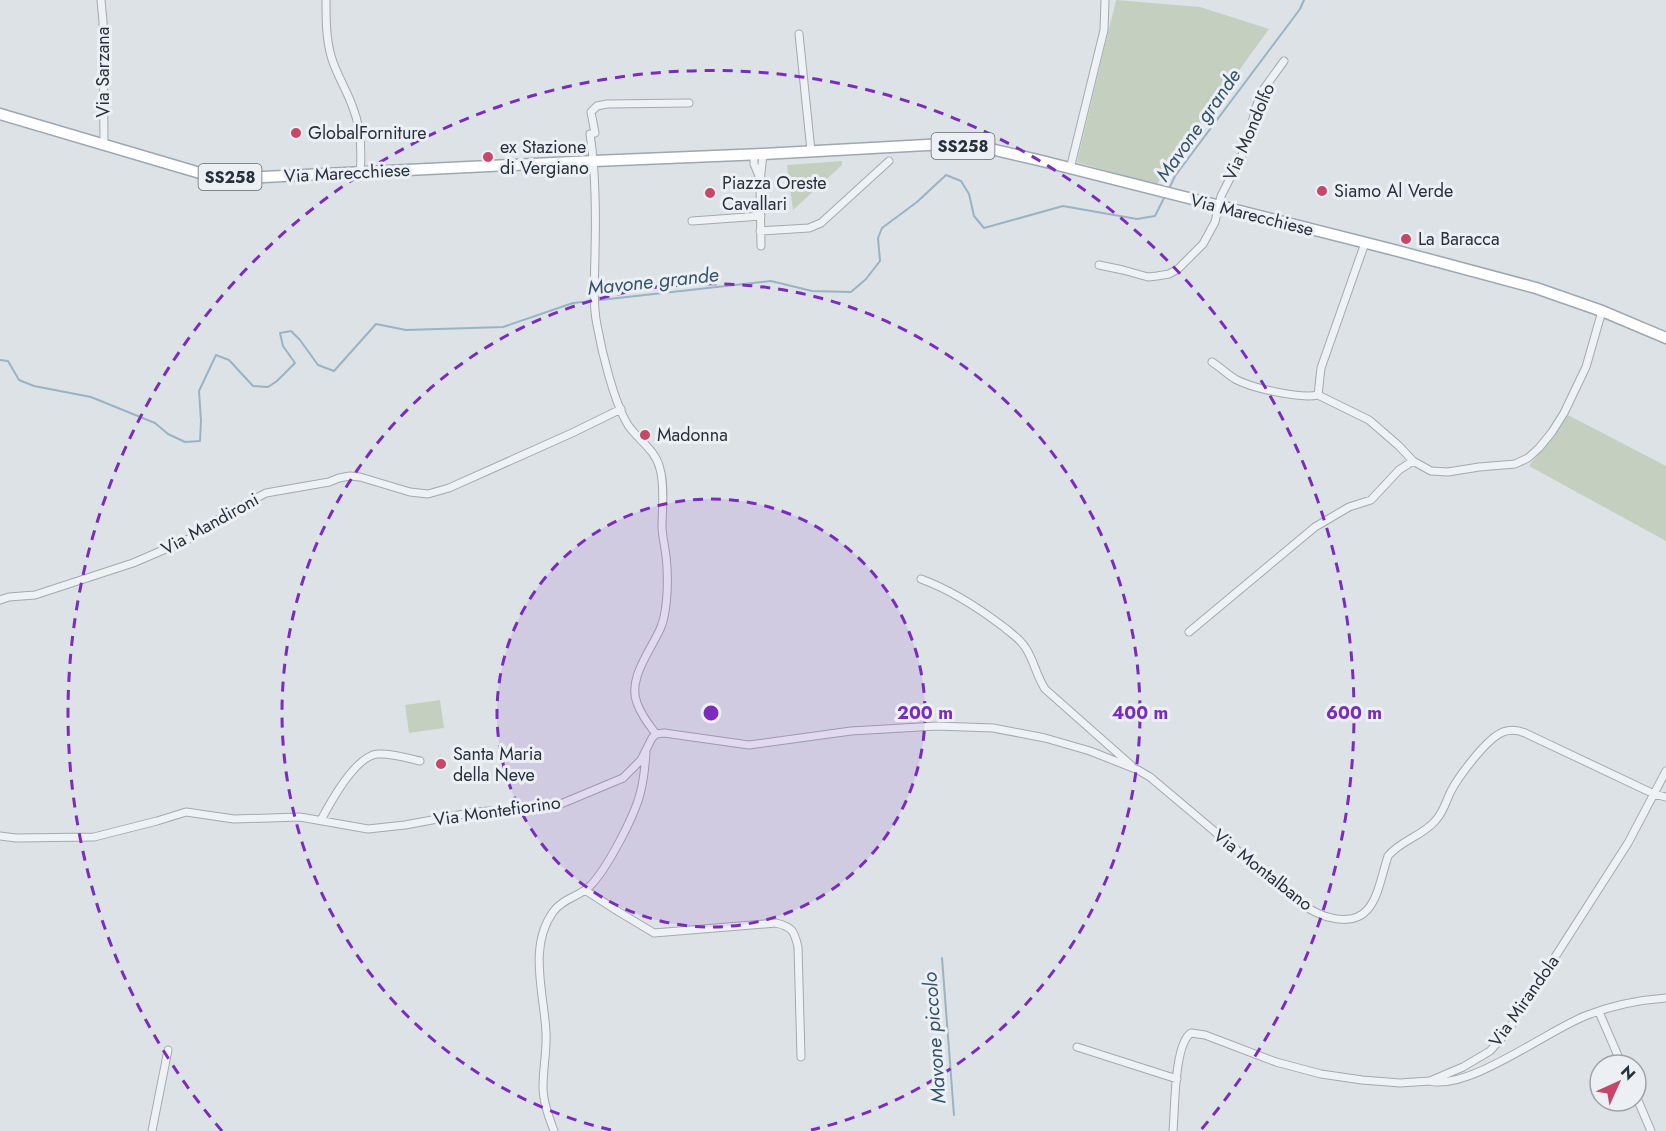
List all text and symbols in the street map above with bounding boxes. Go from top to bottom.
street label: Via Sarzana [90,27,116,117]
water label: Mavone grande [1149,63,1248,188]
street label: Via Mondolfo [1217,79,1281,185]
place label: GlobalForniture [308,120,427,146]
marker: GlobalForniture [289,126,303,140]
road number: SS258 [932,133,994,159]
place label: ex Stazione di Vergiano [500,134,589,181]
marker: ex Stazione di Vergiano [481,150,495,164]
street label: Via Marecchiese [283,157,411,189]
road number: SS258 [198,164,262,190]
place label: Piazza Oreste Cavallari [722,170,827,217]
place label: Siamo Al Verde [1334,178,1453,204]
marker: Siamo Al Verde [1315,184,1329,198]
marker: Piazza Oreste Cavallari [703,186,717,200]
street label: Via Marecchiese [1188,187,1316,243]
place label: La Baracca [1418,226,1500,252]
marker: La Baracca [1399,232,1413,246]
water label: Mavone grande [586,260,720,303]
place label: Madonna [657,422,728,448]
marker: Madonna [638,428,652,442]
street label: Via Mandironi [156,486,264,562]
text: 200 m [897,700,953,726]
text: 400 m [1112,700,1168,726]
text: 600 m [1326,700,1382,726]
centre of rings [701,703,721,723]
place label: Santa Maria della Neve [453,741,542,788]
marker: Santa Maria della Neve [434,757,448,771]
street label: Via Montefiorino [432,789,562,833]
street label: Via Montalbano [1208,823,1318,917]
street label: Via Mirandola [1483,950,1565,1052]
water label: Mavone piccolo [915,971,954,1105]
north arrow [1588,1053,1648,1113]
text: N [1616,1060,1641,1085]

